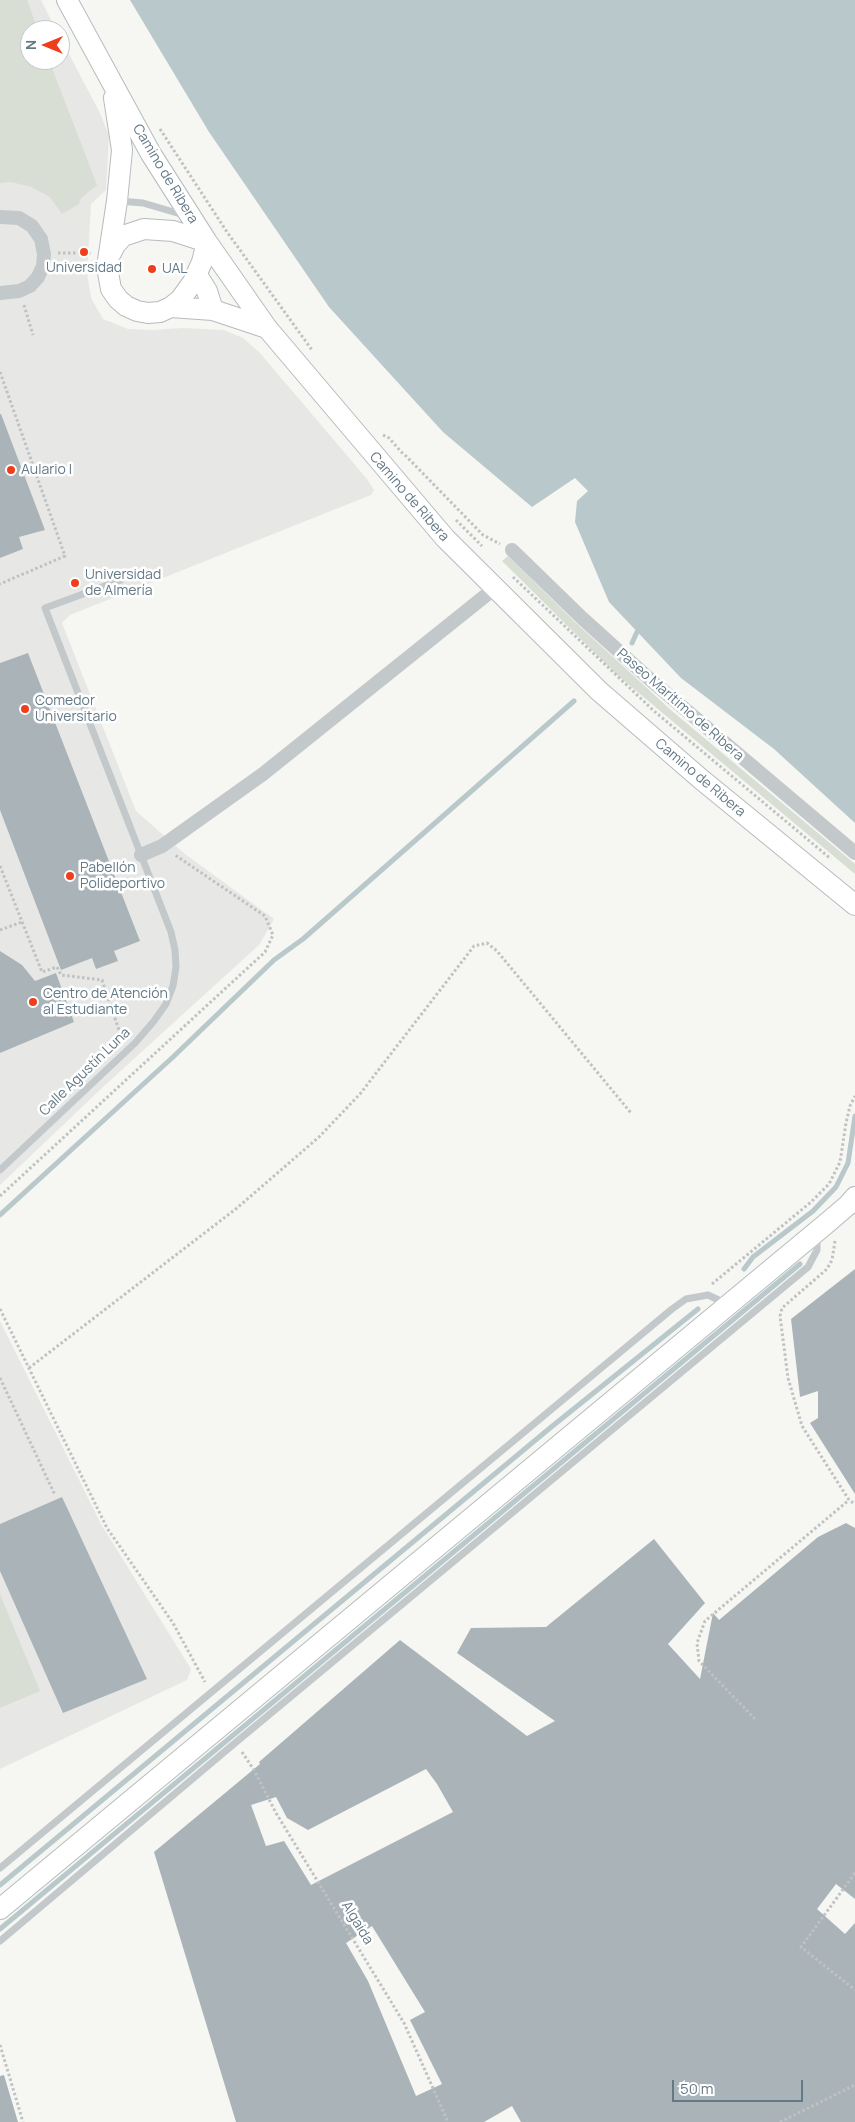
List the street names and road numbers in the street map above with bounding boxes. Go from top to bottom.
street label: Camino de Ribera [129,121,201,227]
street label: Camino de Ribera [366,449,452,545]
street label: Paseo Marítimo de Ribera [613,645,747,765]
street label: Camino de Ribera [651,735,749,821]
street label: Calle Agustín Luna [36,1024,134,1120]
street label: Algaida [338,1898,376,1948]

